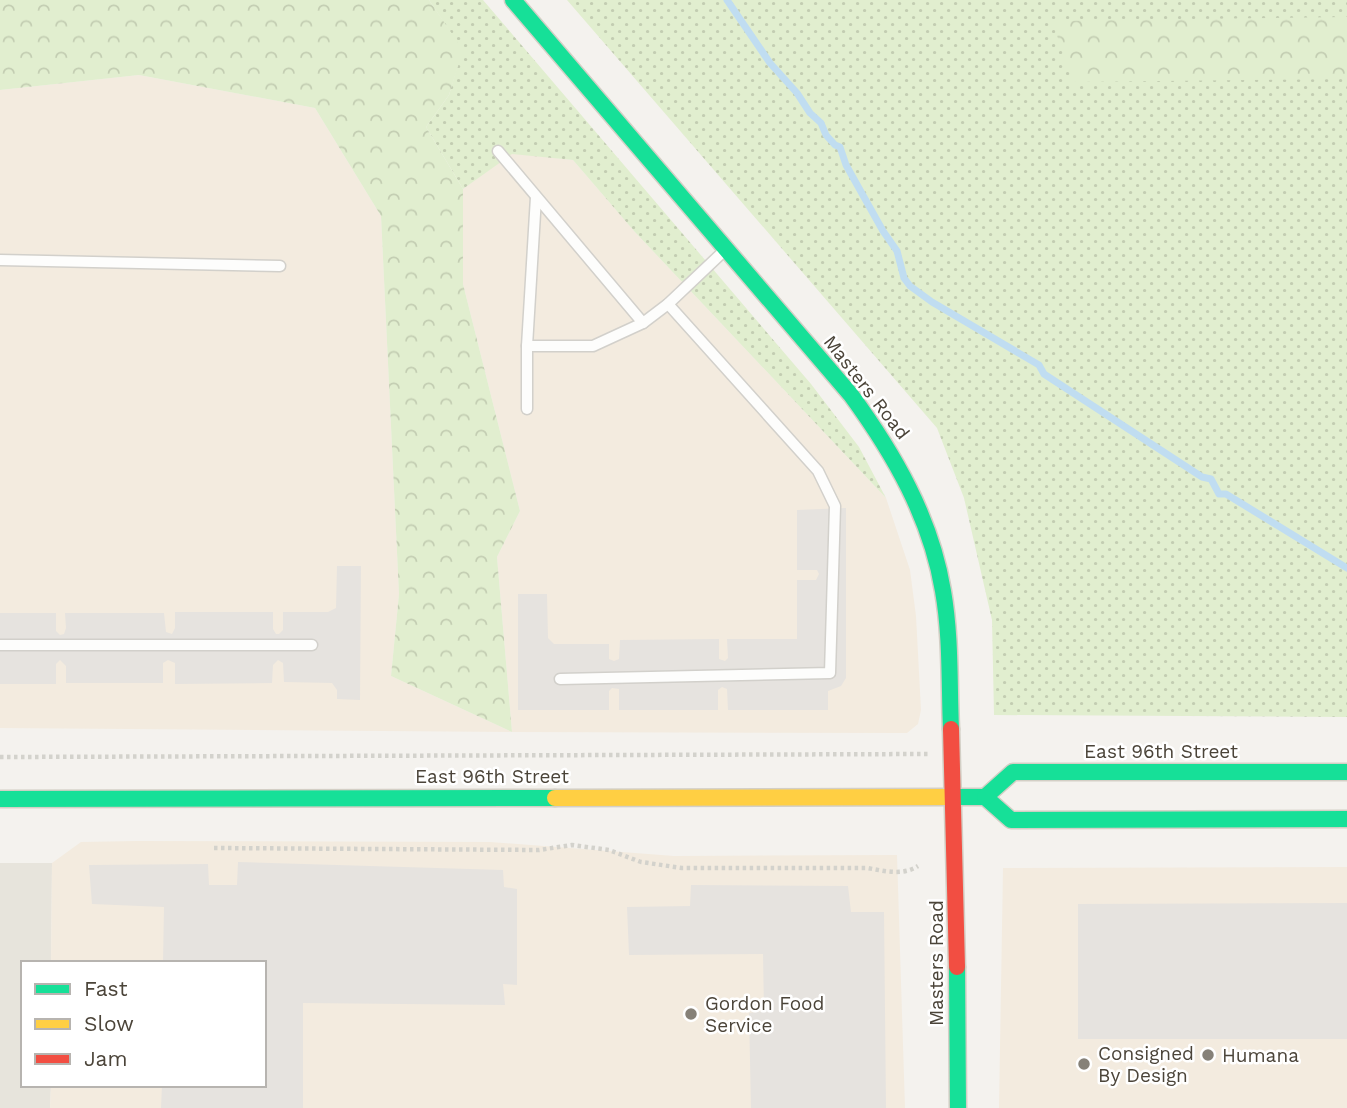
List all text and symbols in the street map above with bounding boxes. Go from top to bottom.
street label: Masters Road [819,331,914,444]
street label: East 96th Street [1084,740,1238,763]
street label: East 96th Street [415,765,569,788]
street label: Masters Road [925,900,948,1026]
legend [21,961,266,1087]
text: Fast [84,976,128,1001]
place label: Gordon Food Service [705,992,824,1037]
marker: Gordon Food Service [683,1006,699,1022]
text: Slow [84,1011,134,1036]
place label: Consigned By Design [1098,1042,1194,1087]
place label: Humana [1222,1044,1299,1067]
text: Jam [84,1046,127,1071]
marker: Humana [1200,1047,1216,1063]
marker: Consigned By Design [1076,1056,1092,1072]

